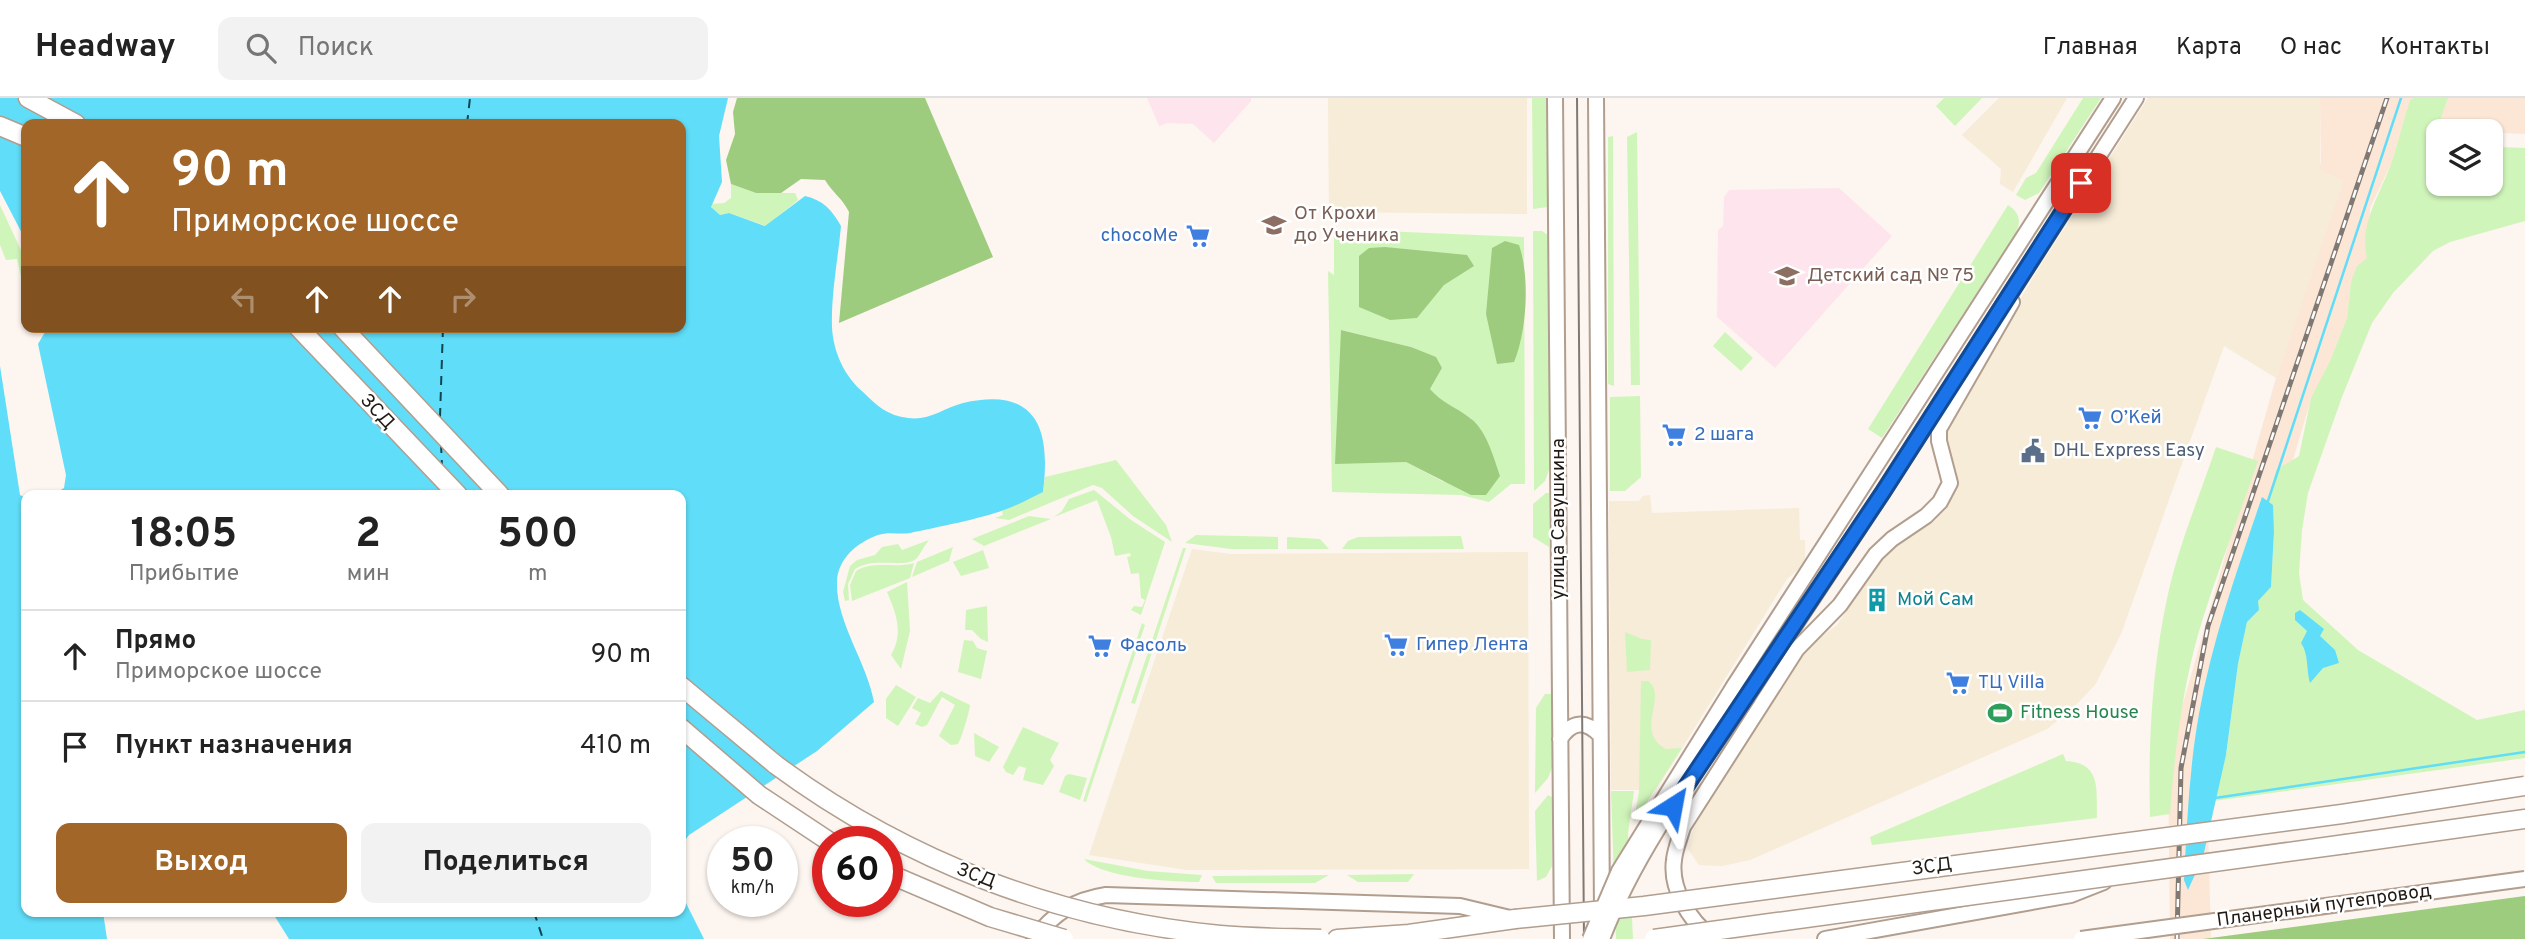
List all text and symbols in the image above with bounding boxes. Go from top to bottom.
search box [218,17,708,80]
text: Headway [35,27,176,69]
icon: search [242,29,280,67]
text: Поиск [298,32,374,65]
text: Главная [2043,33,2138,63]
text: Карта [2176,33,2242,63]
text: О нас [2280,33,2342,63]
text: Контакты [2380,33,2490,63]
map controls [2426,119,2503,196]
button: layers [2426,119,2503,196]
text: 90 m [171,142,289,204]
icon: ahead [56,147,147,238]
pin [2051,153,2111,213]
icon: arrive [2062,164,2100,202]
place label: От Крохи до Ученика [1294,202,1399,248]
text: Приморское шоссе [171,203,459,243]
school or university icon: От Крохи до Ученика [1260,211,1288,239]
supermarket icon: chocoMe [1184,222,1212,250]
place label: chocoMe [1101,224,1178,248]
school or university icon: Детский сад № 75 [1773,262,1801,290]
place label: Детский сад № 75 [1807,264,1974,288]
icon: left [225,280,263,318]
icon: ahead [298,280,336,318]
icon: ahead [371,280,409,318]
icon: right [444,280,482,318]
street label: ЗСД [354,389,400,435]
supermarket icon: О’Кей [2076,404,2104,432]
place label: О’Кей [2110,406,2162,430]
supermarket icon: 2 шага [1660,421,1688,449]
place label: 2 шага [1694,423,1754,447]
public building icon: DHL Express Easy [2019,437,2047,465]
street label: улица Савушкина [1547,438,1571,600]
place label: DHL Express Easy [2053,439,2205,463]
text: 18:05 [131,509,237,562]
text: 2 [355,509,381,562]
text: 500 [497,509,578,562]
text: Прибытие [129,560,239,589]
text: мин [347,560,390,589]
text: m [528,560,548,589]
building icon: Мой Сам [1863,586,1891,614]
place label: Мой Сам [1897,588,1974,612]
text: Прямо [115,625,196,658]
supermarket icon: Гипер Лента [1382,631,1410,659]
supermarket icon: Фасоль [1086,632,1114,660]
place label: Гипер Лента [1416,633,1528,657]
place label: Фасоль [1120,634,1187,658]
icon: ahead [56,637,94,675]
text: 90 m [591,639,651,672]
text: Приморское шоссе [115,658,322,687]
supermarket icon: ТЦ Villa [1944,669,1972,697]
place label: ТЦ Villa [1978,671,2045,695]
sports icon: Fitness House [1986,699,2014,727]
place label: Fitness House [2020,701,2139,725]
icon: arrive [56,728,94,766]
text: Пункт назначения [115,730,353,763]
text: 410 m [580,730,651,763]
position arrow [1636,769,1710,843]
button: Выход [56,823,347,903]
button: Поделиться [361,823,651,903]
speed limit sign: 60 [812,826,903,917]
text: 50 [730,840,775,884]
street label: ЗСД [1910,852,1954,882]
street label: ЗСД [953,858,999,894]
text: km/h [731,877,774,900]
street label: Планерный путепровод [2215,879,2433,933]

